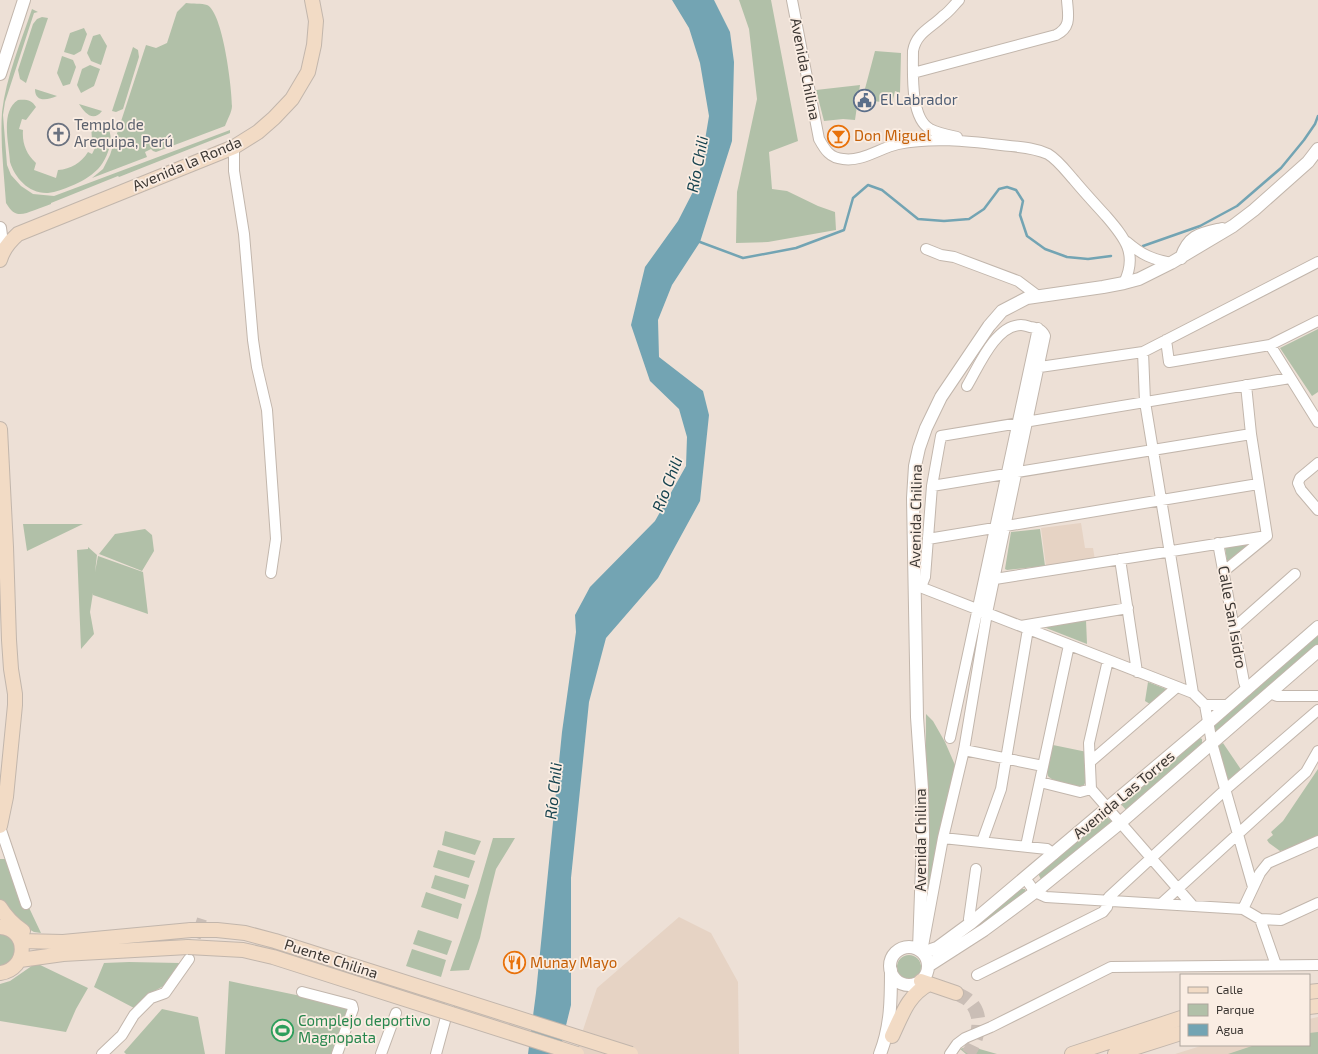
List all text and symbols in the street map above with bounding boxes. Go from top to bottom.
street label: Avenida Chilina [787,16,825,121]
public building icon: El Labrador [851,87,877,113]
place label: El Labrador [880,90,958,108]
place label: Templo de Arequipa, Perú [74,115,173,150]
church icon: Templo de Arequipa, Perú [46,121,72,147]
bar icon: Don Miguel [825,123,851,149]
place label: Don Miguel [854,126,931,144]
street label: Avenida la Ronda [129,132,244,194]
water label: Río Chili [682,134,711,194]
water label: Río Chili [647,454,686,514]
street label: Avenida Chilina [905,464,925,568]
street label: Calle San Isidro [1215,564,1251,670]
street label: Avenida Las Torres [1069,746,1178,842]
water label: Río Chili [540,761,565,820]
street label: Avenida Chilina [911,788,929,892]
street label: Puente Chilina [282,934,380,982]
restaurant icon: Munay Mayo [502,950,528,976]
place label: Munay Mayo [530,953,617,971]
legend [1180,974,1310,1046]
text: Calle [1216,982,1243,996]
text: Parque [1216,1002,1254,1016]
place label: Complejo deportivo Magnopata [298,1011,431,1046]
sports icon: Complejo deportivo Magnopata [270,1017,296,1043]
text: Agua [1216,1022,1244,1036]

